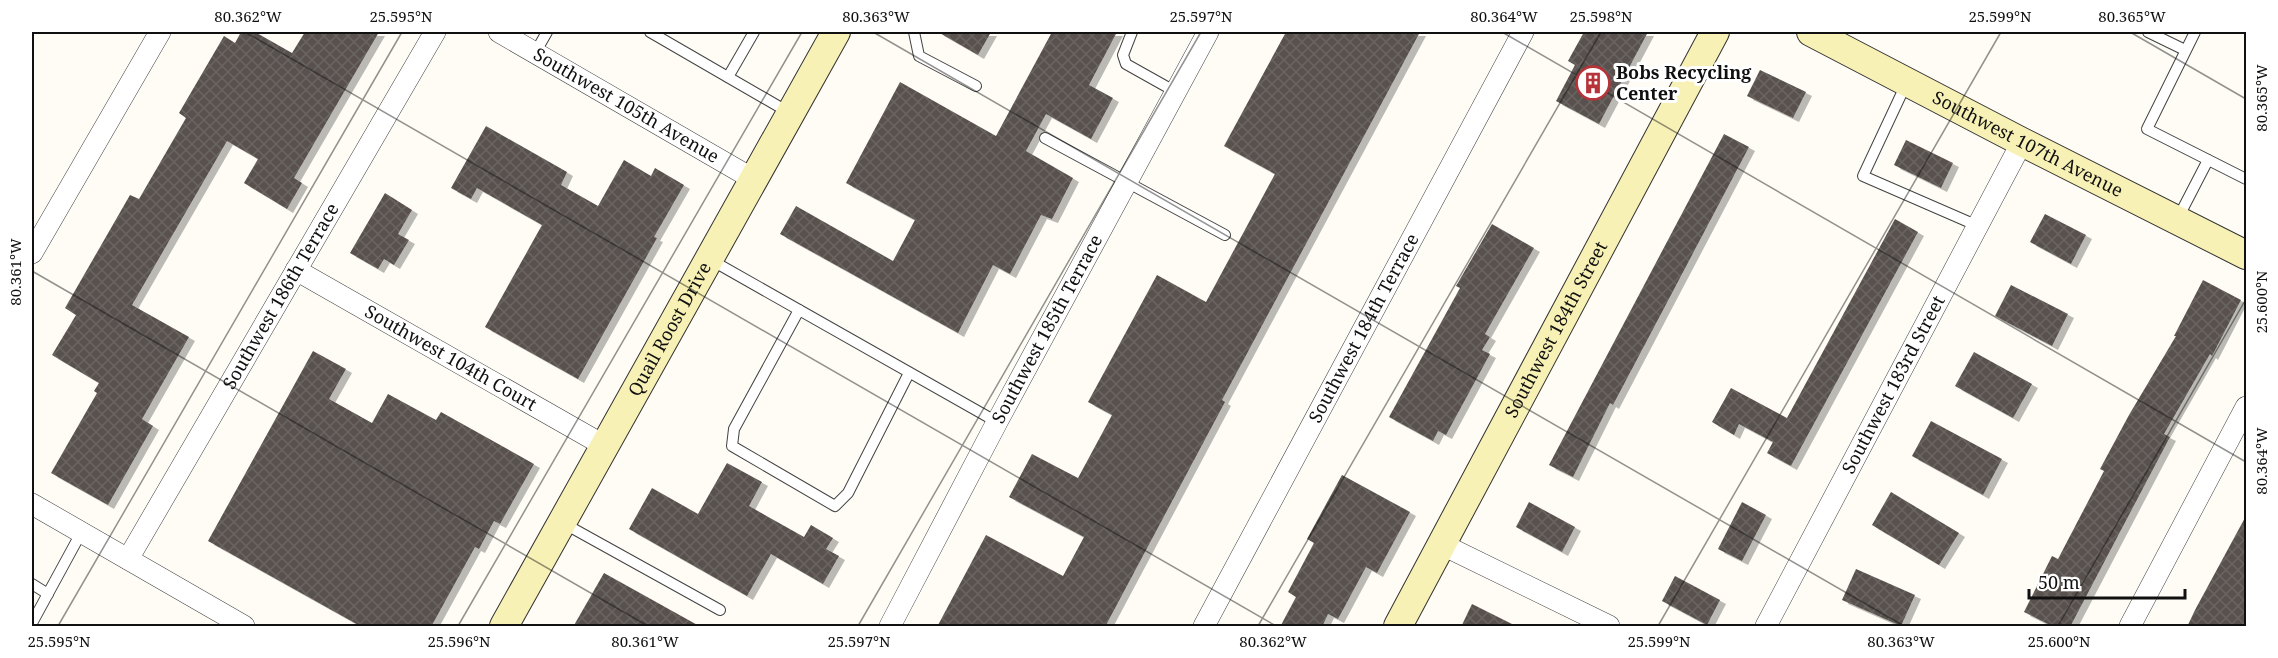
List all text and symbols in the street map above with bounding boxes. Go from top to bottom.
text: 80.362°W [214,6,282,26]
text: 25.595°N [369,6,433,26]
text: 80.363°W [842,6,910,26]
text: 25.597°N [1169,6,1233,26]
text: 80.364°W [1470,6,1538,26]
text: 25.598°N [1569,6,1633,26]
text: 25.599°N [1968,6,2032,26]
text: 80.365°W [2098,6,2166,26]
street label: Southwest 105th Avenue [529,42,724,168]
place label: Bobs Recycling Center [1616,60,1752,105]
text: 80.365°W [2251,64,2271,132]
building icon: Bobs Recycling Center [1575,65,1611,101]
street label: Southwest 107th Avenue [1929,85,2127,202]
street label: Southwest 186th Terrace [217,198,344,393]
street label: Southwest 184th Terrace [1302,229,1424,427]
street label: Southwest 185th Terrace [986,230,1107,427]
street label: Southwest 184th Street [1498,237,1612,421]
text: 80.361°W [5,238,25,306]
street label: Quail Roost Drive [622,257,716,400]
text: 25.600°N [2251,270,2271,334]
street label: Southwest 183rd Street [1836,291,1950,478]
street label: Southwest 104th Court [361,299,541,416]
text: 80.364°W [2251,427,2271,495]
scale bar [2029,562,2185,600]
text: 50 m [2038,570,2080,594]
text: 25.595°N [27,631,91,651]
text: 25.596°N [427,631,491,651]
text: 80.361°W [611,631,679,651]
text: 25.597°N [827,631,891,651]
text: 80.362°W [1239,631,1307,651]
text: 25.599°N [1627,631,1691,651]
text: 80.363°W [1867,631,1935,651]
text: 25.600°N [2027,631,2091,651]

